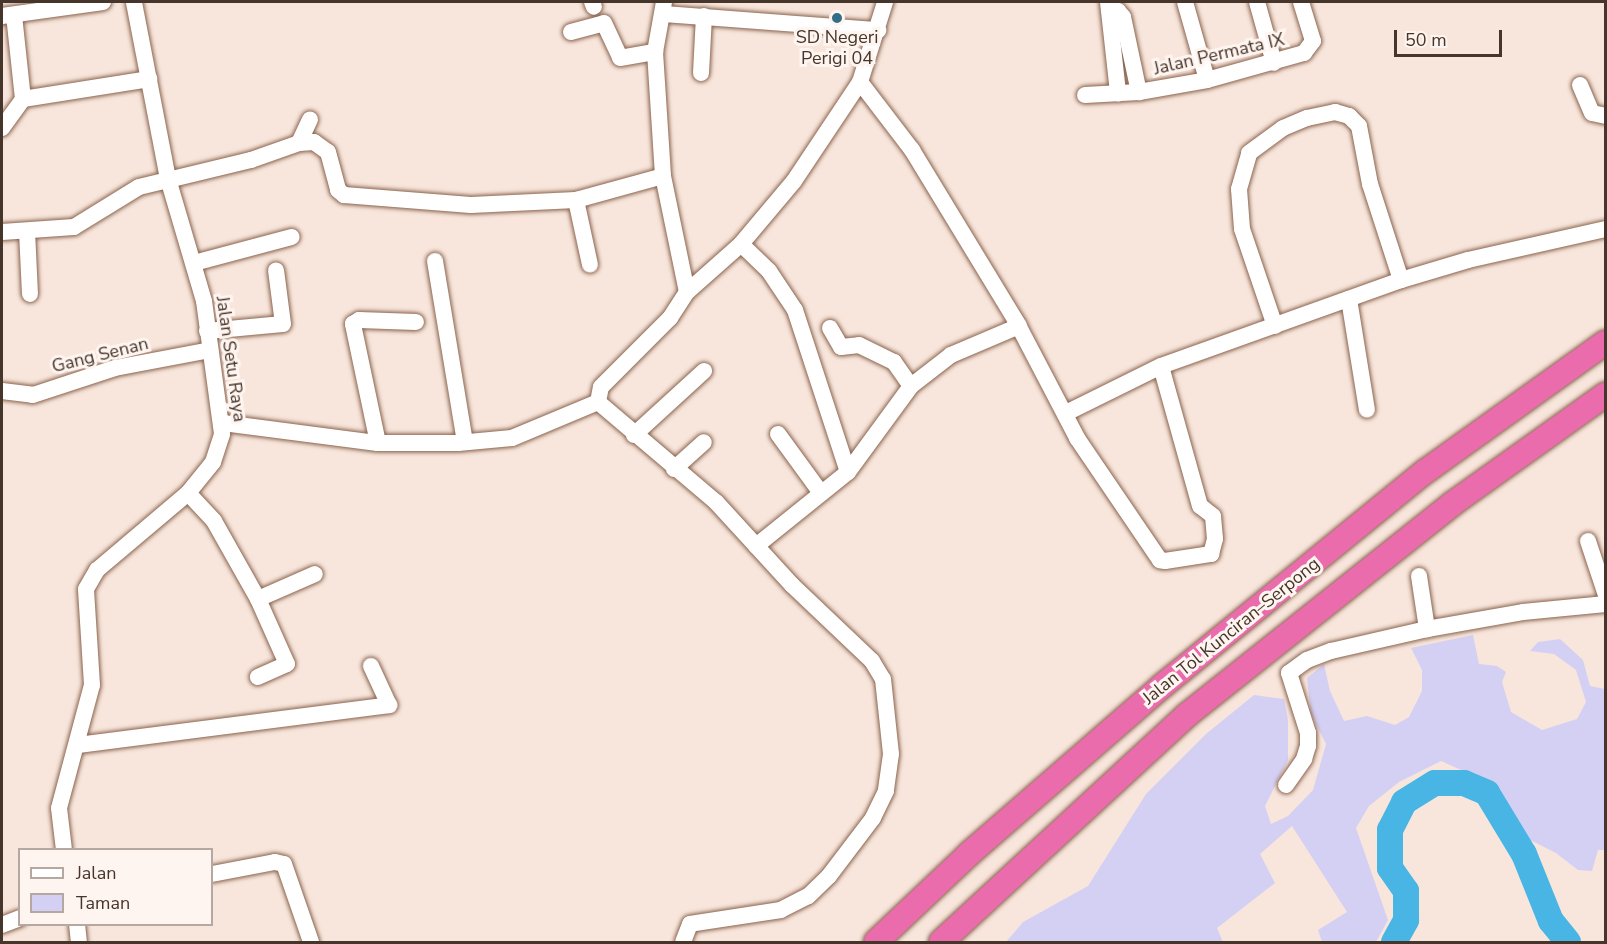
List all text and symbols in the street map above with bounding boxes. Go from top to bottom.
marker: SD Negeri Perigi 04 [830,11,844,25]
scale bar [1397,18,1505,56]
place label: SD Negeri Perigi 04 [796,27,878,70]
street label: Jalan Permata IX [1151,28,1287,80]
text: 50 m [1405,28,1447,52]
street label: Jalan Setu Raya [211,295,251,423]
street label: Gang Senan [50,333,150,377]
street label: Jalan Tol Kunciran–Serpong [1138,553,1324,709]
legend [18,848,213,926]
text: Jalan [76,861,116,885]
text: Taman [76,891,130,915]

